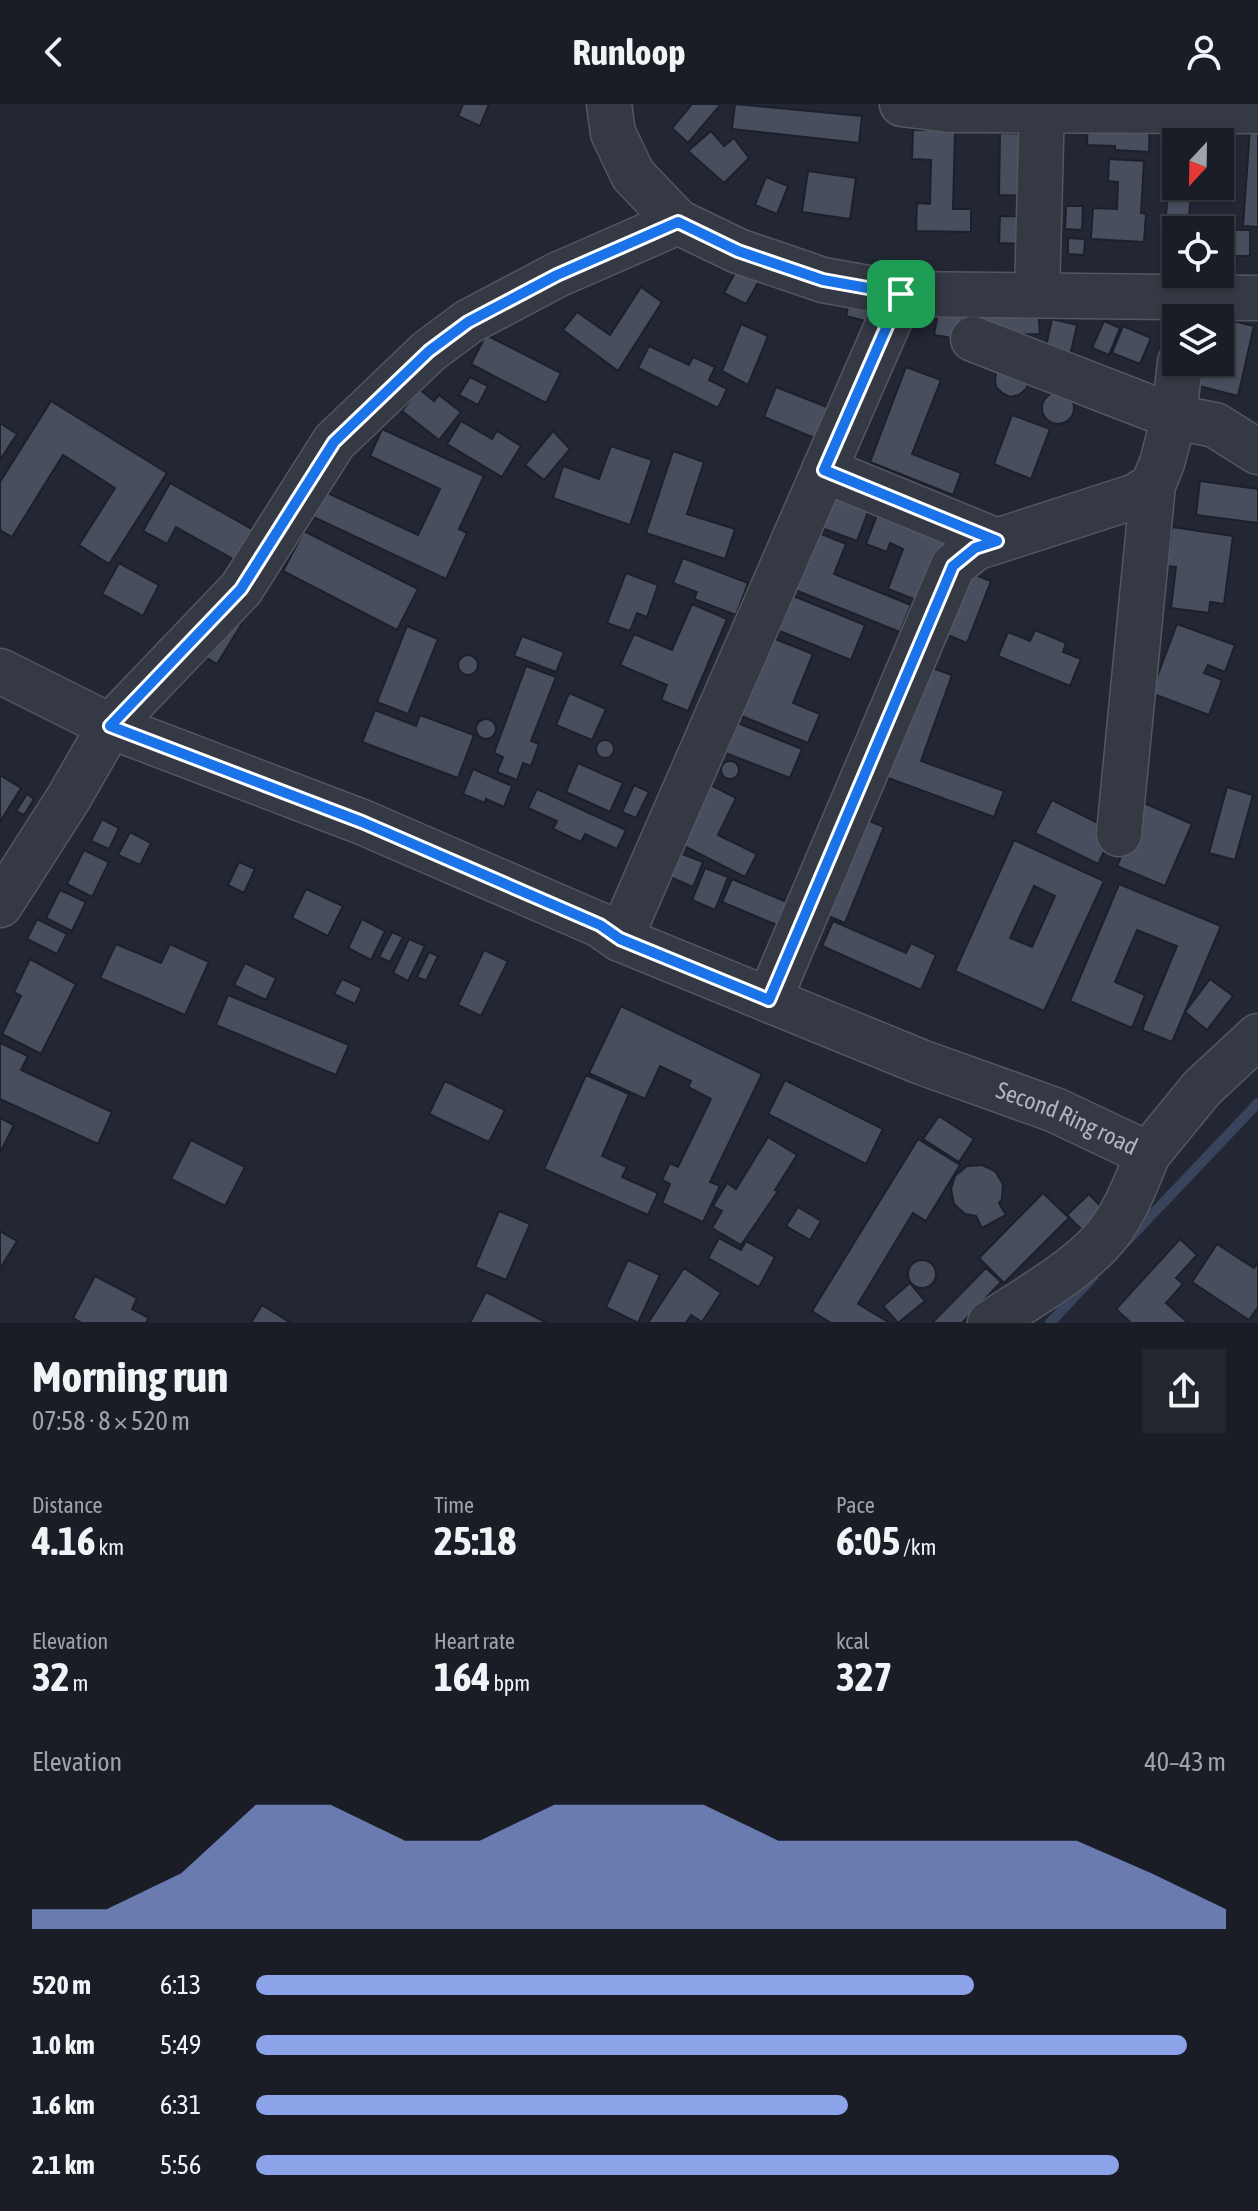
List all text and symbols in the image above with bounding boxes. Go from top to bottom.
icon: back [32,30,76,74]
icon: person [1182,30,1226,74]
text: Runloop [573,31,685,73]
north arrow [1162,128,1234,200]
map controls [1162,128,1234,376]
button: locate [1162,216,1234,288]
pin [867,260,935,328]
icon: arrive [879,272,923,316]
button: layers [1162,304,1234,376]
street label: Second Ring road [993,1076,1142,1160]
button: share [1142,1349,1226,1433]
text: Morning run [32,1351,228,1401]
text: 07:58 · 8 × 520 m [32,1406,190,1436]
text: Distance [32,1492,103,1518]
text: Time [434,1492,474,1518]
text: Pace [836,1492,875,1518]
text: 4.16 [32,1518,96,1563]
text: 25:18 [434,1518,516,1563]
text: 6:05 [836,1518,900,1563]
text: km [96,1534,124,1560]
text: /km [900,1534,936,1560]
text: Elevation [32,1628,108,1654]
text: Heart rate [434,1628,515,1654]
text: kcal [836,1628,869,1654]
text: 32 [32,1654,70,1699]
text: 164 [434,1654,490,1699]
text: 327 [836,1654,892,1699]
text: m [70,1670,88,1696]
text: bpm [490,1670,530,1696]
text: Elevation [32,1747,122,1777]
text: 40–43 m [1144,1747,1226,1777]
text: 520 m [32,1970,91,2000]
text: 6:13 [160,1970,201,2000]
text: 1.0 km [32,2030,95,2060]
text: 5:49 [160,2030,201,2060]
text: 1.6 km [32,2090,95,2120]
text: 6:31 [160,2090,201,2120]
text: 2.1 km [32,2150,95,2180]
text: 5:56 [160,2150,201,2180]

